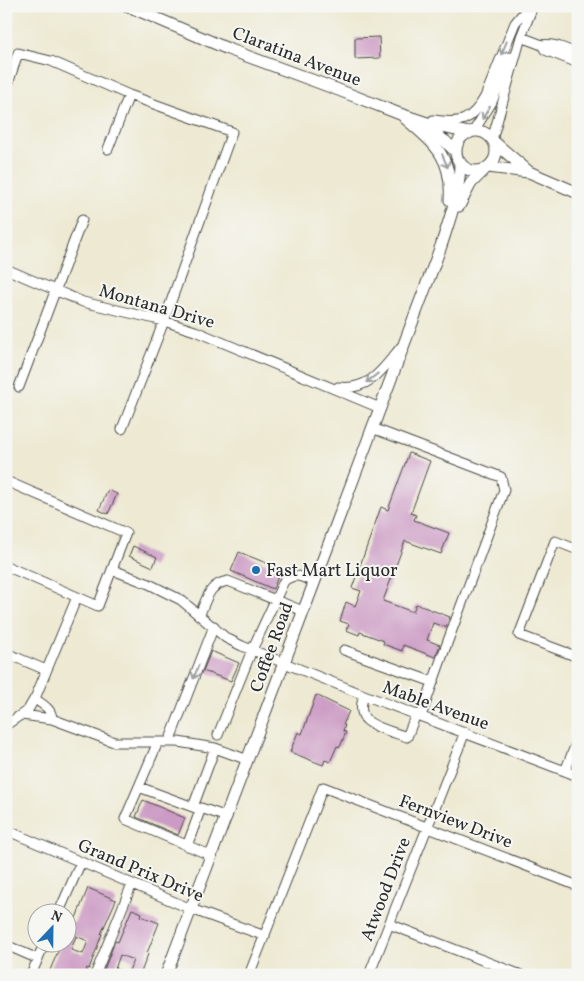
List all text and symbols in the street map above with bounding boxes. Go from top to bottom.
street label: Claratina Avenue [228,21,365,93]
one-way arrow [499,40,509,55]
one-way arrow [480,105,490,119]
one-way arrow [440,153,450,168]
street label: Montana Drive [96,279,217,336]
one-way arrow [365,373,379,383]
place label: Fast Mart Liquor [266,559,398,584]
marker: Fast Mart Liquor [250,564,262,576]
street label: Coffee Road [244,599,300,696]
one-way arrow [191,663,200,679]
street label: Mable Avenue [379,676,492,737]
street label: Fernview Drive [395,789,516,855]
street label: Grand Prix Drive [74,834,207,909]
street label: Atwood Drive [355,834,418,945]
north arrow [28,904,78,954]
text: N [48,907,65,928]

